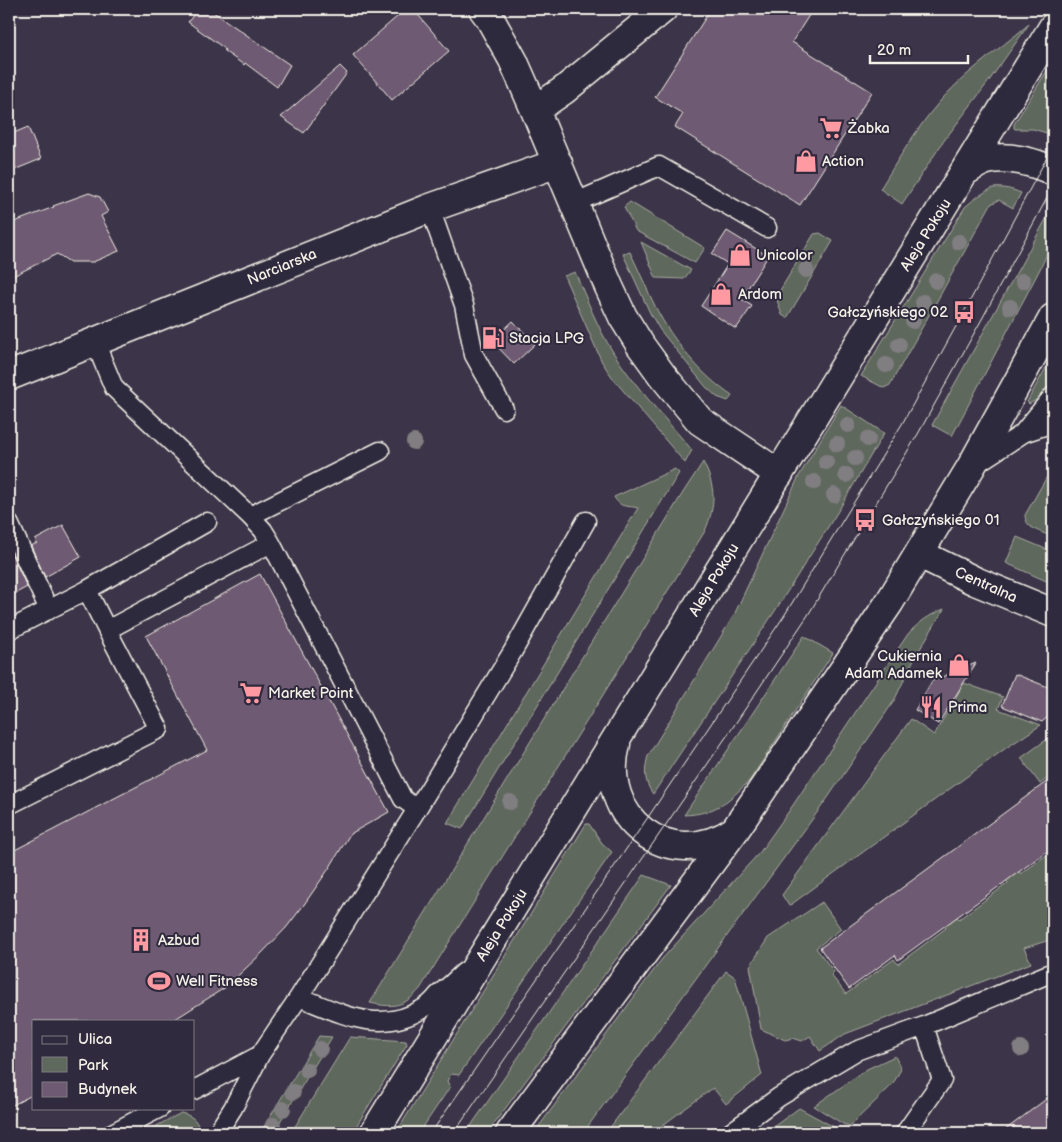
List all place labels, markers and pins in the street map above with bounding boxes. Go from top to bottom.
supermarket icon: Żabka [818,115,844,141]
place label: Żabka [847,119,890,138]
shop icon: Action [793,148,819,174]
place label: Action [822,152,864,171]
shop icon: Unicolor [727,242,753,268]
place label: Unicolor [756,246,813,265]
shop icon: Ardom [708,281,734,307]
place label: Ardom [738,285,782,304]
bus stop icon: Gałczyńskiego 02 [951,299,977,325]
place label: Gałczyńskiego 02 [827,303,948,322]
fuel station icon: Stacja LPG [480,325,506,351]
place label: Stacja LPG [509,329,584,348]
bus stop icon: Gałczyńskiego 01 [852,507,878,533]
place label: Gałczyńskiego 01 [882,511,999,530]
place label: Cukiernia Adam Adamek [845,647,943,683]
shop icon: Cukiernia Adam Adamek [946,652,972,678]
supermarket icon: Market Point [238,680,264,706]
place label: Market Point [268,684,354,703]
restaurant icon: Prima [918,694,944,720]
place label: Prima [948,698,987,717]
building icon: Azbud [128,927,154,953]
place label: Azbud [158,931,200,950]
sports icon: Well Fitness [146,968,172,994]
place label: Well Fitness [176,972,258,991]

